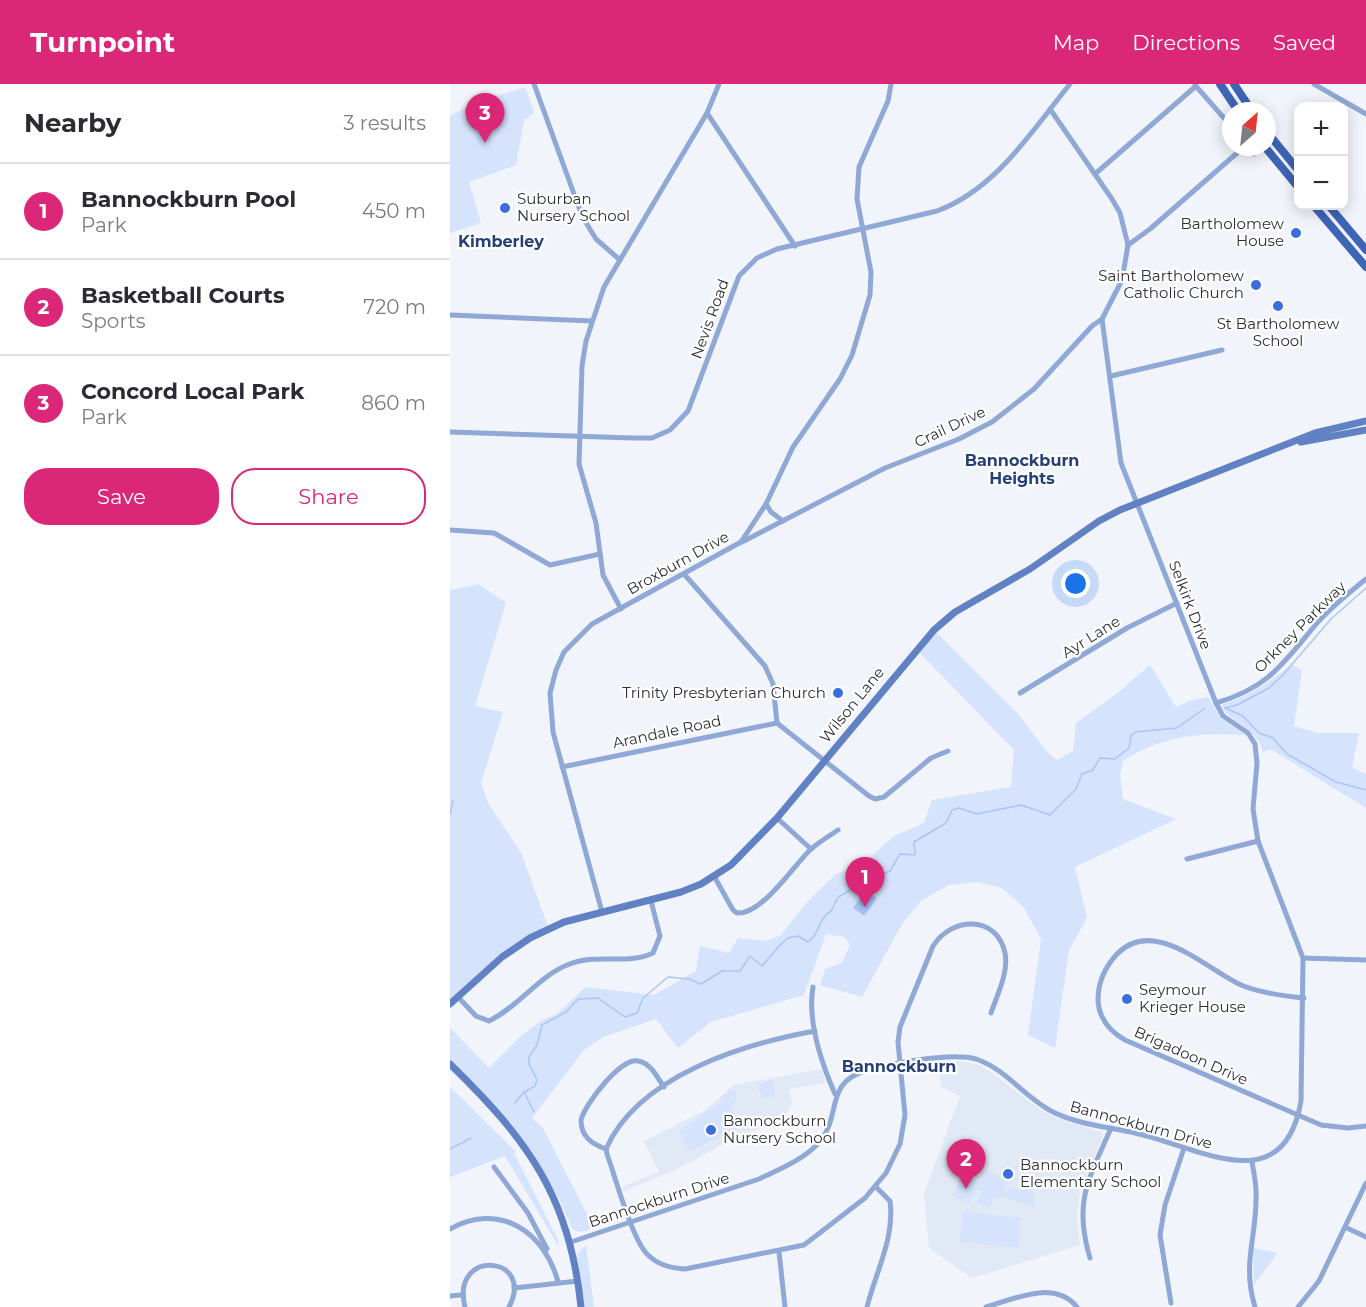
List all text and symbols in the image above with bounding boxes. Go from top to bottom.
text: Turnpoint [30,25,175,59]
text: Map [1053,30,1099,55]
text: Directions [1132,30,1240,55]
text: Saved [1273,30,1336,55]
pin: 3 [465,94,504,143]
north arrow [1222,102,1276,156]
map controls [1294,102,1348,210]
button: + [1294,102,1348,156]
text: Nearby [24,107,121,139]
text: 3 results [343,111,426,135]
button: − [1294,156,1348,210]
text: Bannockburn Pool [81,186,296,213]
place label: Suburban Nursery School [517,189,630,225]
text: 1 [40,199,47,223]
text: 450 m [362,199,426,223]
marker: Suburban Nursery School [498,201,512,215]
text: Park [81,213,127,237]
place label: Bartholomew House [1181,214,1285,250]
marker: Bartholomew House [1289,226,1303,240]
district label: Kimberley [458,232,544,251]
place label: Saint Bartholomew Catholic Church [1098,266,1245,302]
street label: Nevis Road [686,276,733,361]
marker: Saint Bartholomew Catholic Church [1249,278,1263,292]
text: Basketball Courts [81,282,285,309]
text: 2 [38,295,49,319]
text: 720 m [363,295,426,319]
marker: St Bartholomew School [1271,299,1285,313]
text: Sports [81,309,146,333]
place label: St Bartholomew School [1217,314,1340,350]
text: Concord Local Park [81,378,304,405]
text: 3 [38,391,49,415]
text: 860 m [361,391,426,415]
street label: Crail Drive [911,402,988,451]
text: Park [81,405,127,429]
district label: Bannockburn Heights [965,451,1079,488]
button: Save [24,468,219,525]
button: Share [231,468,426,525]
street label: Broxburn Drive [623,527,732,598]
street label: Selkirk Drive [1165,558,1216,652]
your location [1061,569,1090,598]
street label: Orkney Parkway [1250,576,1350,676]
street label: Ayr Lane [1058,611,1123,662]
street label: Wilson Lane [815,663,888,746]
place label: Trinity Presbyterian Church [622,683,826,702]
marker: Trinity Presbyterian Church [831,686,845,700]
street label: Arandale Road [611,711,723,752]
pin: 1 [846,858,884,907]
place label: Seymour Krieger House [1139,980,1246,1016]
marker: Seymour Krieger House [1120,992,1134,1006]
street label: Brigadoon Drive [1131,1022,1251,1089]
district label: Bannockburn [842,1057,956,1076]
street label: Bannockburn Drive [1068,1096,1214,1153]
place label: Bannockburn Nursery School [723,1111,836,1147]
marker: Bannockburn Nursery School [704,1123,718,1137]
pin: 2 [946,1140,986,1189]
place label: Bannockburn Elementary School [1020,1155,1161,1191]
marker: Bannockburn Elementary School [1001,1167,1015,1181]
street label: Bannockburn Drive [586,1168,732,1231]

